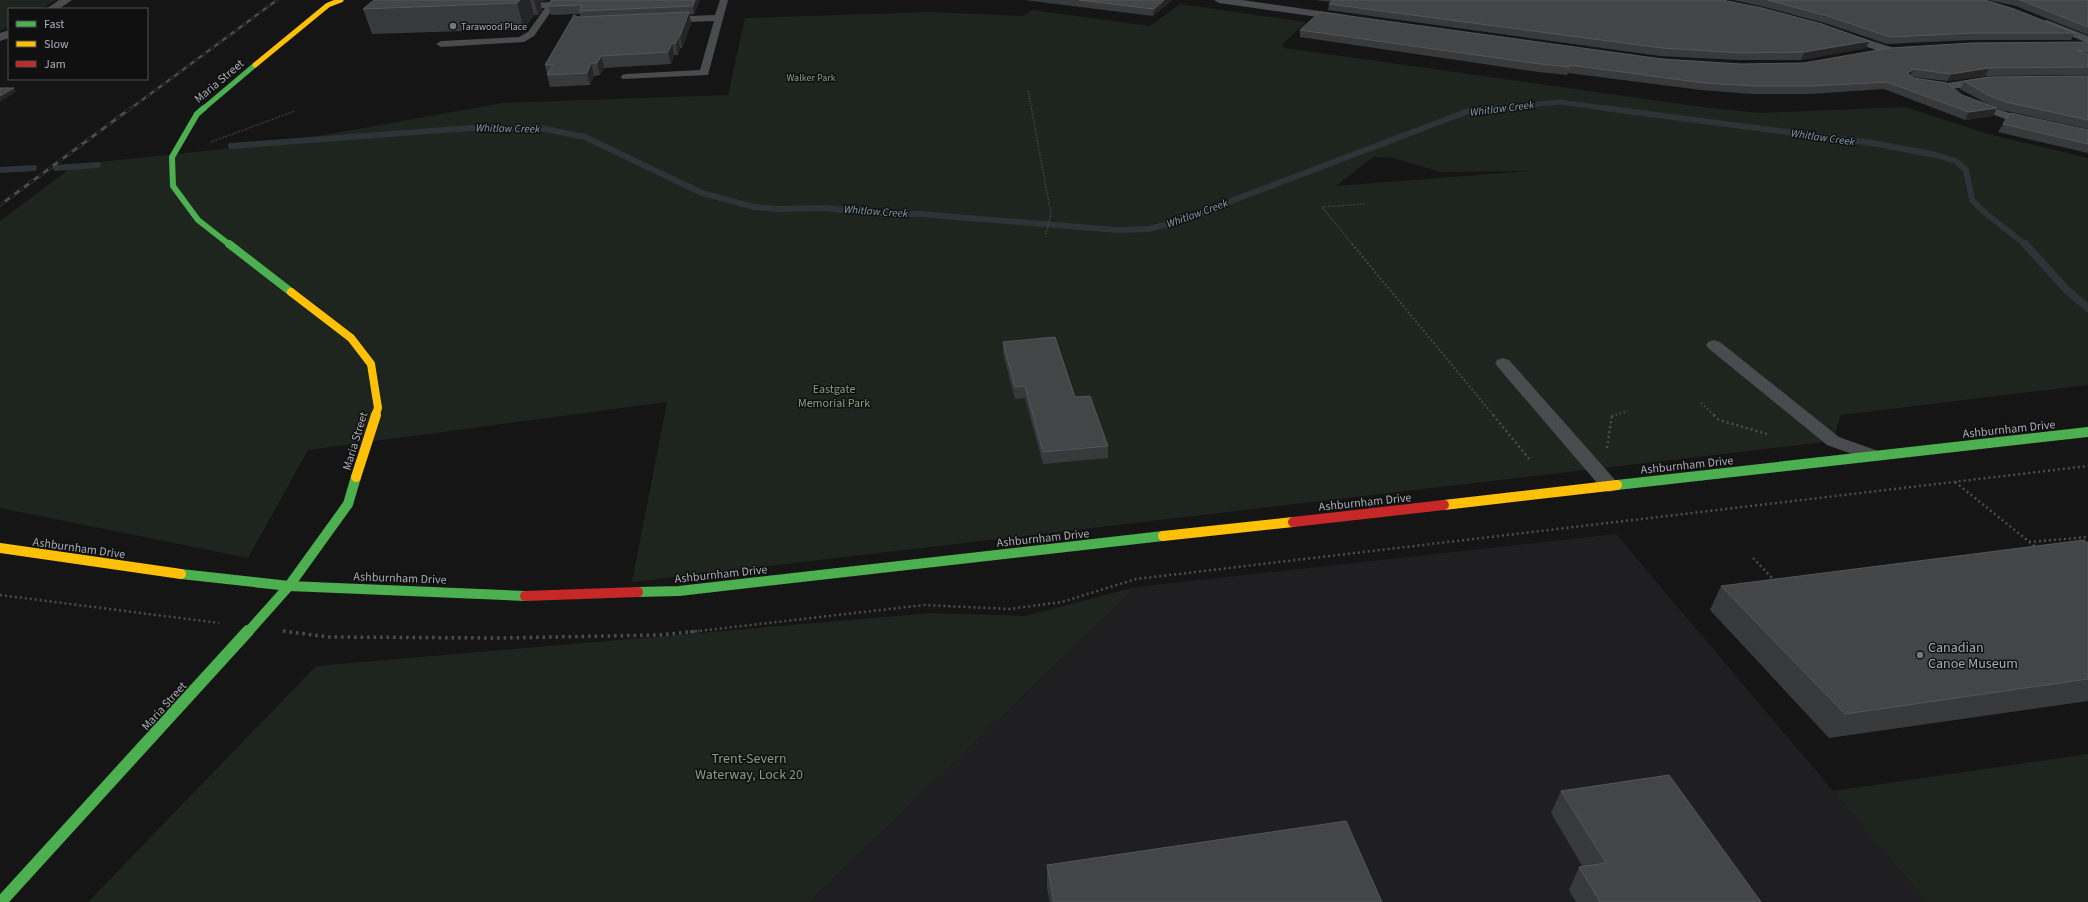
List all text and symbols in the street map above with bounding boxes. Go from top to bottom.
legend [8,8,148,80]
text: Fast [44,16,64,33]
place label: Tarawood Place [461,20,527,34]
marker: Tarawood Place [448,21,458,31]
text: Slow [44,36,69,53]
street label: Maria Street [191,55,248,107]
text: Jam [44,56,66,73]
park label: Walker Park [786,71,836,85]
water label: Whitlaw Creek [1469,97,1536,120]
water label: Whitlaw Creek [476,120,541,137]
water label: Whitlaw Creek [1790,126,1857,150]
water label: Whitlaw Creek [1164,195,1231,232]
water label: Whitlaw Creek [843,202,909,221]
park label: Eastgate Memorial Park [798,381,870,412]
street label: Maria Street [339,410,372,473]
street label: Ashburnham Drive [1962,416,2056,443]
street label: Ashburnham Drive [1640,452,1734,479]
street label: Ashburnham Drive [1318,489,1412,516]
street label: Ashburnham Drive [996,525,1090,552]
street label: Ashburnham Drive [32,534,126,563]
street label: Ashburnham Drive [674,561,768,588]
street label: Ashburnham Drive [353,568,447,589]
place label: Canadian Canoe Museum [1928,638,2018,674]
marker: Canadian Canoe Museum [1915,650,1925,660]
street label: Maria Street [138,678,191,734]
park label: Trent-Severn Waterway, Lock 20 [695,749,803,785]

